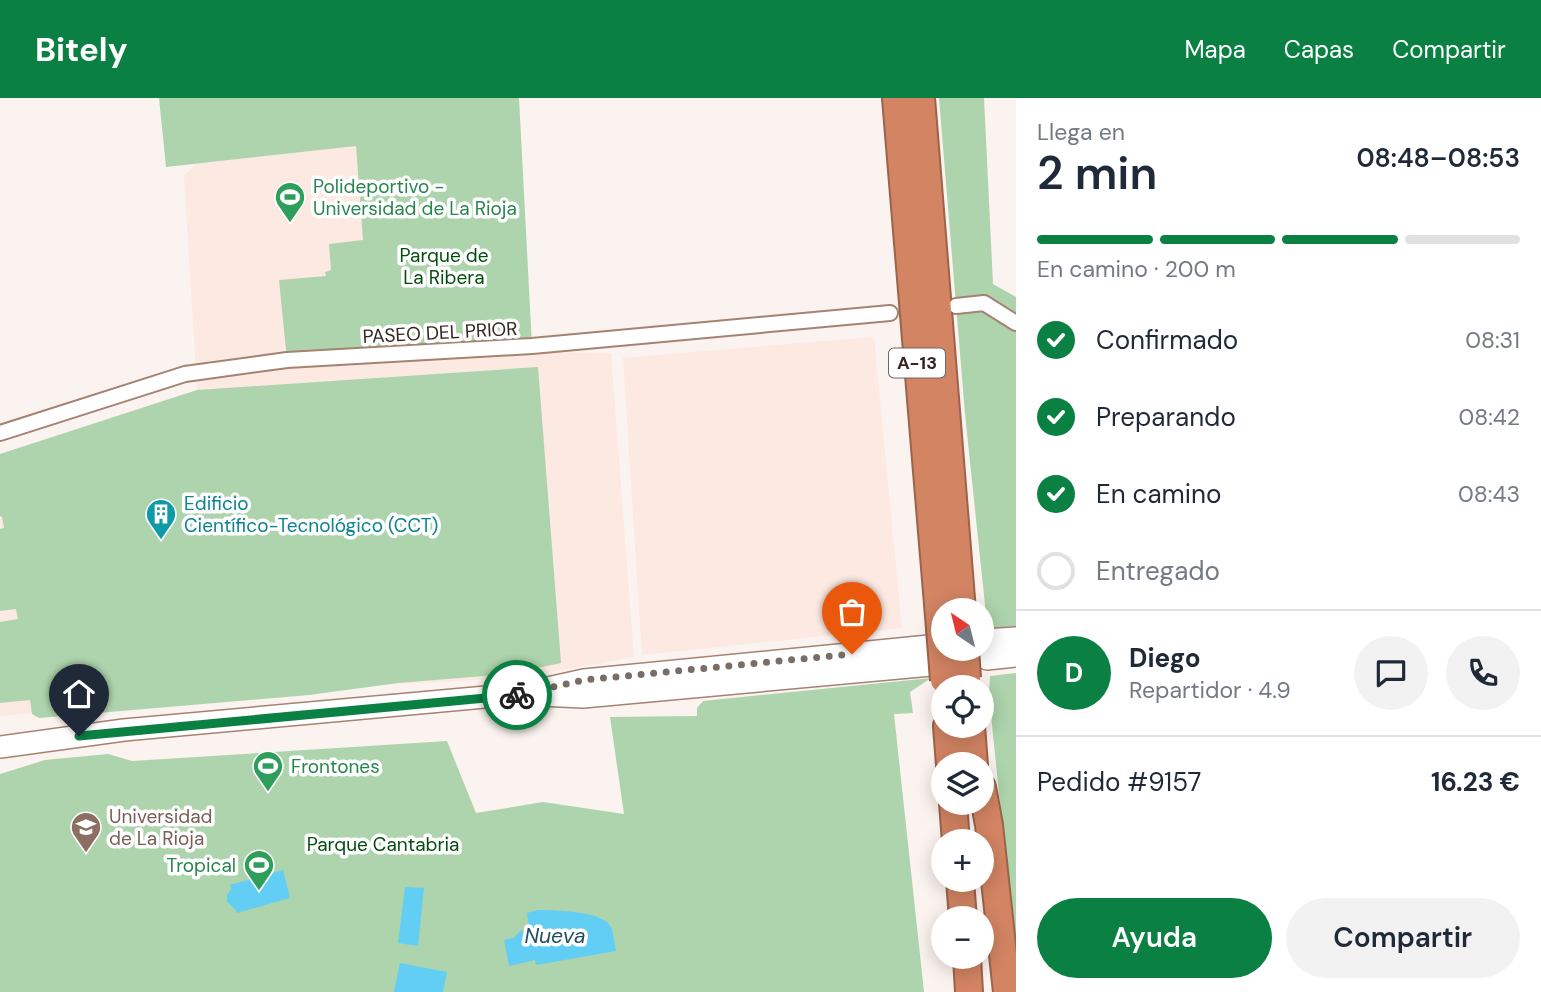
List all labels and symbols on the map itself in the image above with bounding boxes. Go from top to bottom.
place label: Polideportivo - Universidad de La Rioja [313,174,517,221]
sports icon: Polideportivo - Universidad de La Rioja [273,180,307,224]
park label: Parque de La Ribera [400,243,488,290]
street label: PASEO DEL PRIOR [362,316,518,349]
road number: A-13 [889,348,945,377]
place label: Edificio Científico-Tecnológico (CCT) [184,491,438,538]
building icon: Edificio Científico-Tecnológico (CCT) [144,497,178,541]
pin [822,582,882,654]
north arrow [931,598,994,662]
courier [482,660,552,730]
pin [49,664,109,736]
sports icon: Frontones [251,749,285,793]
place label: Frontones [291,754,380,779]
place label: Universidad de La Rioja [109,804,213,851]
school or university icon: Universidad de La Rioja [69,810,103,854]
park label: Parque Cantabria [307,832,459,857]
sports icon: Tropical [242,848,276,892]
place label: Tropical [167,853,236,878]
water label: Nueva [524,922,586,950]

